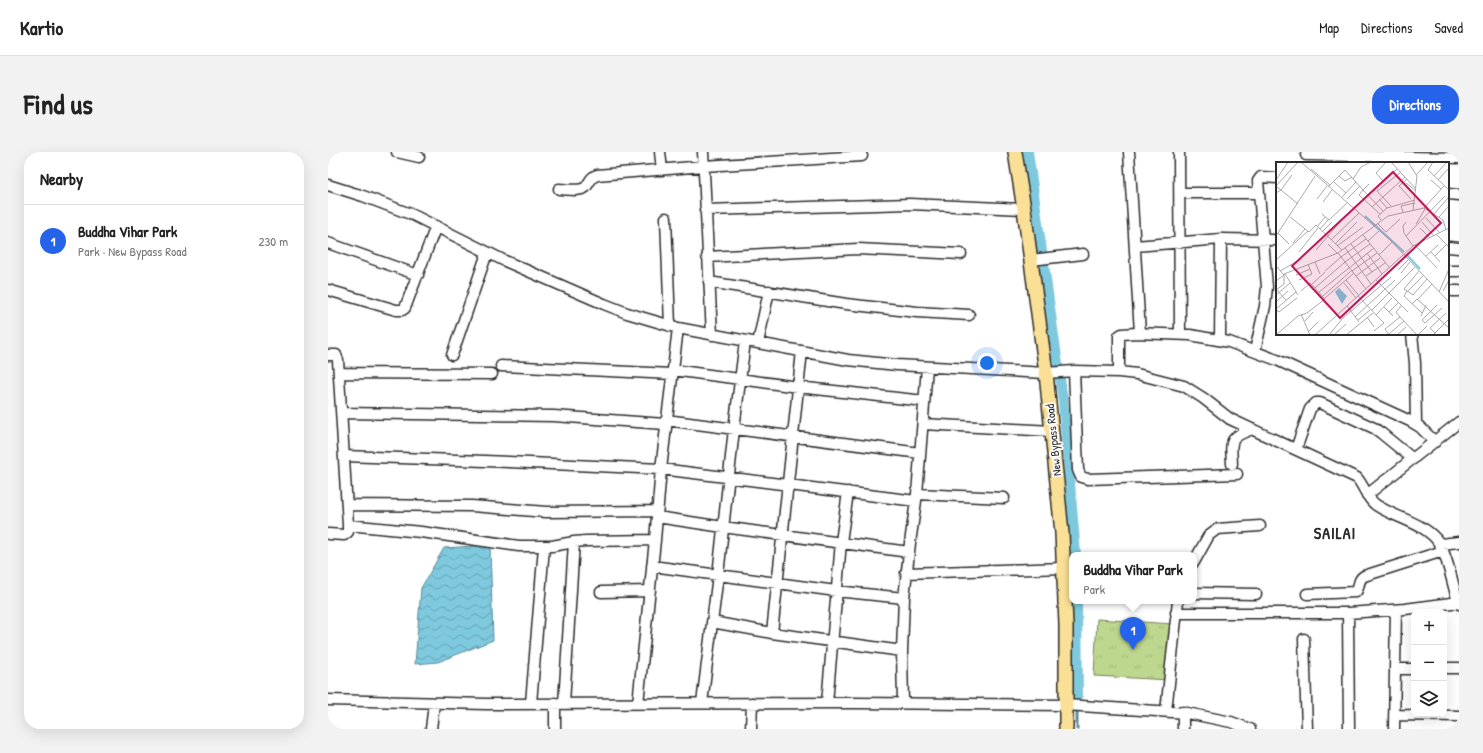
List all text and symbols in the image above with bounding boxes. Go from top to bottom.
text: Kartio [20,15,63,41]
text: Map [1319,18,1339,37]
text: Directions [1361,18,1412,37]
text: Saved [1434,18,1463,37]
text: Find us [24,85,93,123]
button: Directions [1372,85,1459,124]
inset map [1276,162,1449,335]
text: Nearby [40,167,83,190]
text: Buddha Vihar Park [78,221,177,242]
text: 1 [51,232,55,250]
text: 230 m [258,232,288,250]
text: Park · New Bypass Road [78,242,187,260]
your location [977,353,997,373]
street label: New Bypass Road [1041,403,1065,477]
district label: SAILAI [1314,522,1356,544]
popup [1069,552,1197,604]
text: Buddha Vihar Park [1083,559,1183,580]
text: Park [1083,580,1105,598]
map controls [1411,609,1447,717]
button: + [1411,609,1447,645]
pin: 1 [1120,617,1146,650]
button: − [1411,645,1447,681]
button: layers [1411,681,1447,717]

